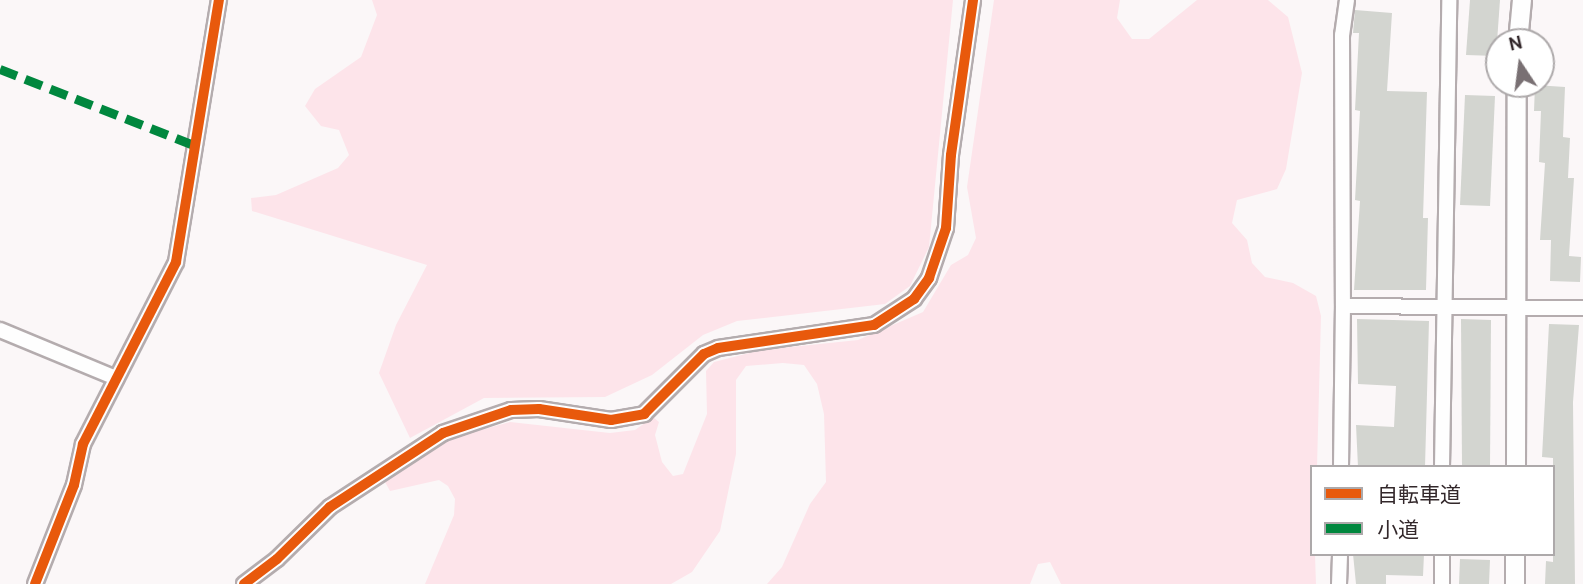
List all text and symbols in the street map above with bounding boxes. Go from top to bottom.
north arrow [1485,28,1555,98]
text: N [1506,31,1525,58]
legend [1310,465,1555,556]
text: 自転車道 [1377,483,1461,510]
text: 小道 [1377,518,1419,545]

